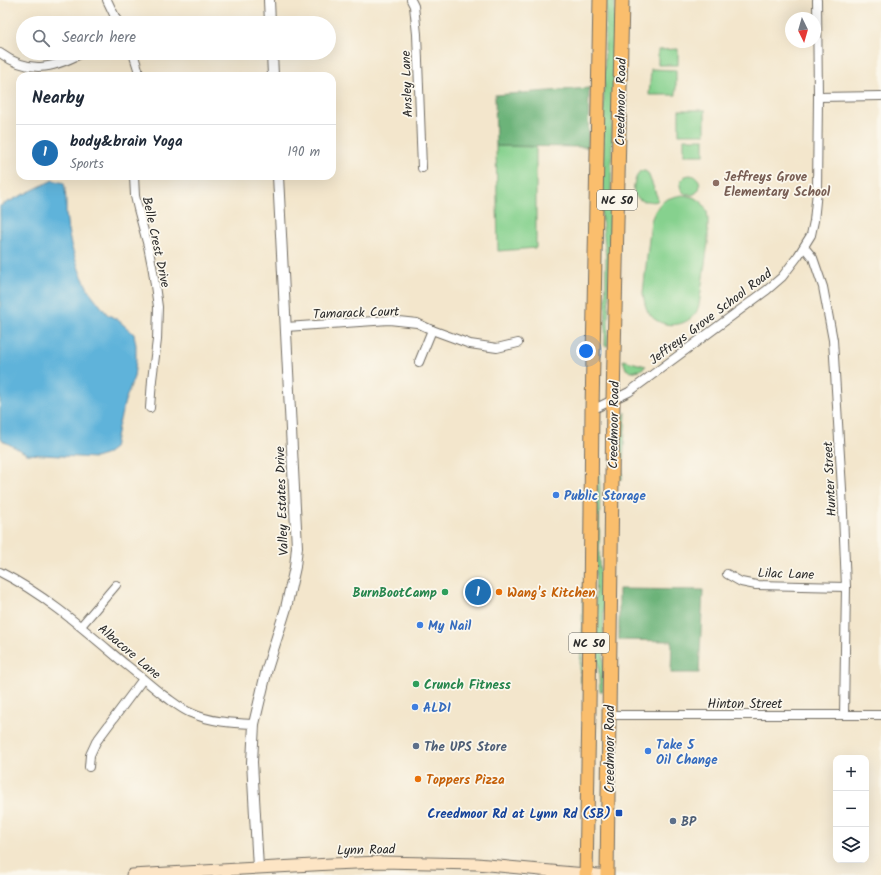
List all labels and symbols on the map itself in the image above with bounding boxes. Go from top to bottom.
north arrow [785,12,821,48]
street label: Ansley Lane [396,50,419,118]
street label: Creedmoor Road [610,57,633,146]
place label: Jeffreys Grove Elementary School [724,167,831,203]
marker: Jeffreys Grove Elementary School [711,178,721,188]
road number: NC 50 [597,190,637,210]
street label: Belle Crest Drive [136,195,175,290]
street label: Jeffreys Grove School Road [645,264,777,371]
street label: Tamarack Court [313,301,400,325]
your location [576,341,596,361]
street label: Creedmoor Road [603,380,626,469]
street label: Hunter Street [818,440,843,517]
street label: Valley Estates Drive [270,446,295,556]
place label: Public Storage [564,486,647,507]
marker: Public Storage [551,490,561,500]
street label: Lilac Lane [757,563,815,586]
pin: 1 [465,577,491,607]
place label: BurnBootCamp [353,583,437,604]
place label: Wang's Kitchen [507,583,596,604]
marker: BurnBootCamp [440,587,450,597]
marker: Wang's Kitchen [494,587,504,597]
place label: My Nail [428,616,472,637]
street label: Albacore Lane [93,619,165,685]
marker: My Nail [415,620,425,630]
road number: NC 50 [569,633,609,653]
place label: Crunch Fitness [424,675,511,696]
marker: Crunch Fitness [411,679,421,689]
street label: Hinton Street [708,694,783,715]
place label: ALDI [423,698,451,719]
marker: ALDI [410,702,420,712]
street label: Creedmoor Road [600,704,621,793]
place label: Take 5 Oil Change [656,735,718,771]
place label: The UPS Store [424,737,507,758]
marker: The UPS Store [411,741,421,751]
marker: Take 5 Oil Change [643,746,653,756]
place label: Toppers Pizza [426,770,505,791]
marker: Toppers Pizza [413,774,423,784]
place label: Creedmoor Rd at Lynn Rd (SB) [428,804,611,825]
marker: Creedmoor Rd at Lynn Rd (SB) [614,808,624,818]
place label: BP [681,812,697,833]
marker: BP [668,816,678,826]
street label: Lynn Road [337,839,396,862]

